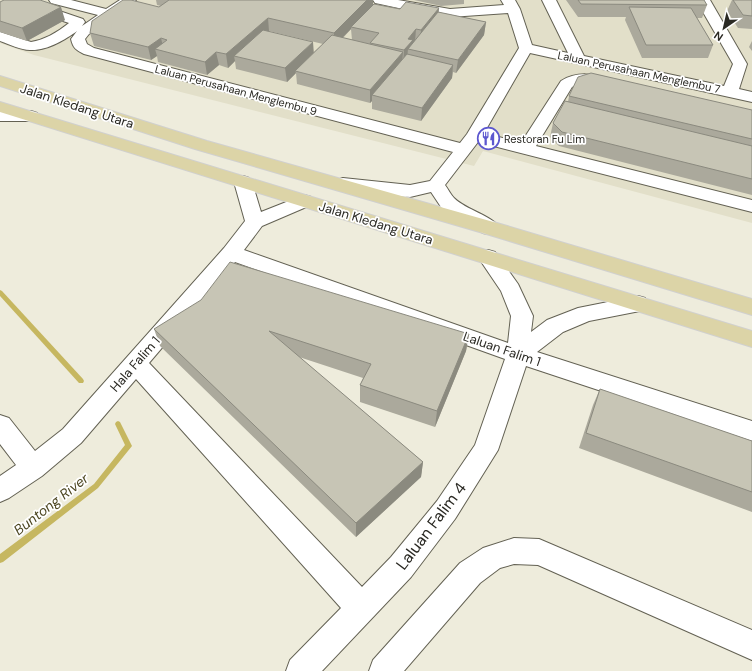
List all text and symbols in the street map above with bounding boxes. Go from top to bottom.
north arrow [704,8,744,48]
text: N [711,28,726,44]
street label: Laluan Perusahaan Menglembu 7 [556,48,722,96]
street label: Laluan Perusahaan Menglembu 9 [154,62,319,118]
street label: Jalan Kledang Utara [18,80,136,132]
restaurant icon: Restoran Fu Lim [476,126,502,152]
place label: Restoran Fu Lim [504,132,585,146]
street label: Jalan Kledang Utara [317,198,435,248]
street label: Laluan Falim 1 [461,328,543,370]
street label: Hala Falim 1 [106,333,164,395]
water label: Buntong River [10,469,93,539]
street label: Laluan Falim 4 [391,478,471,574]

